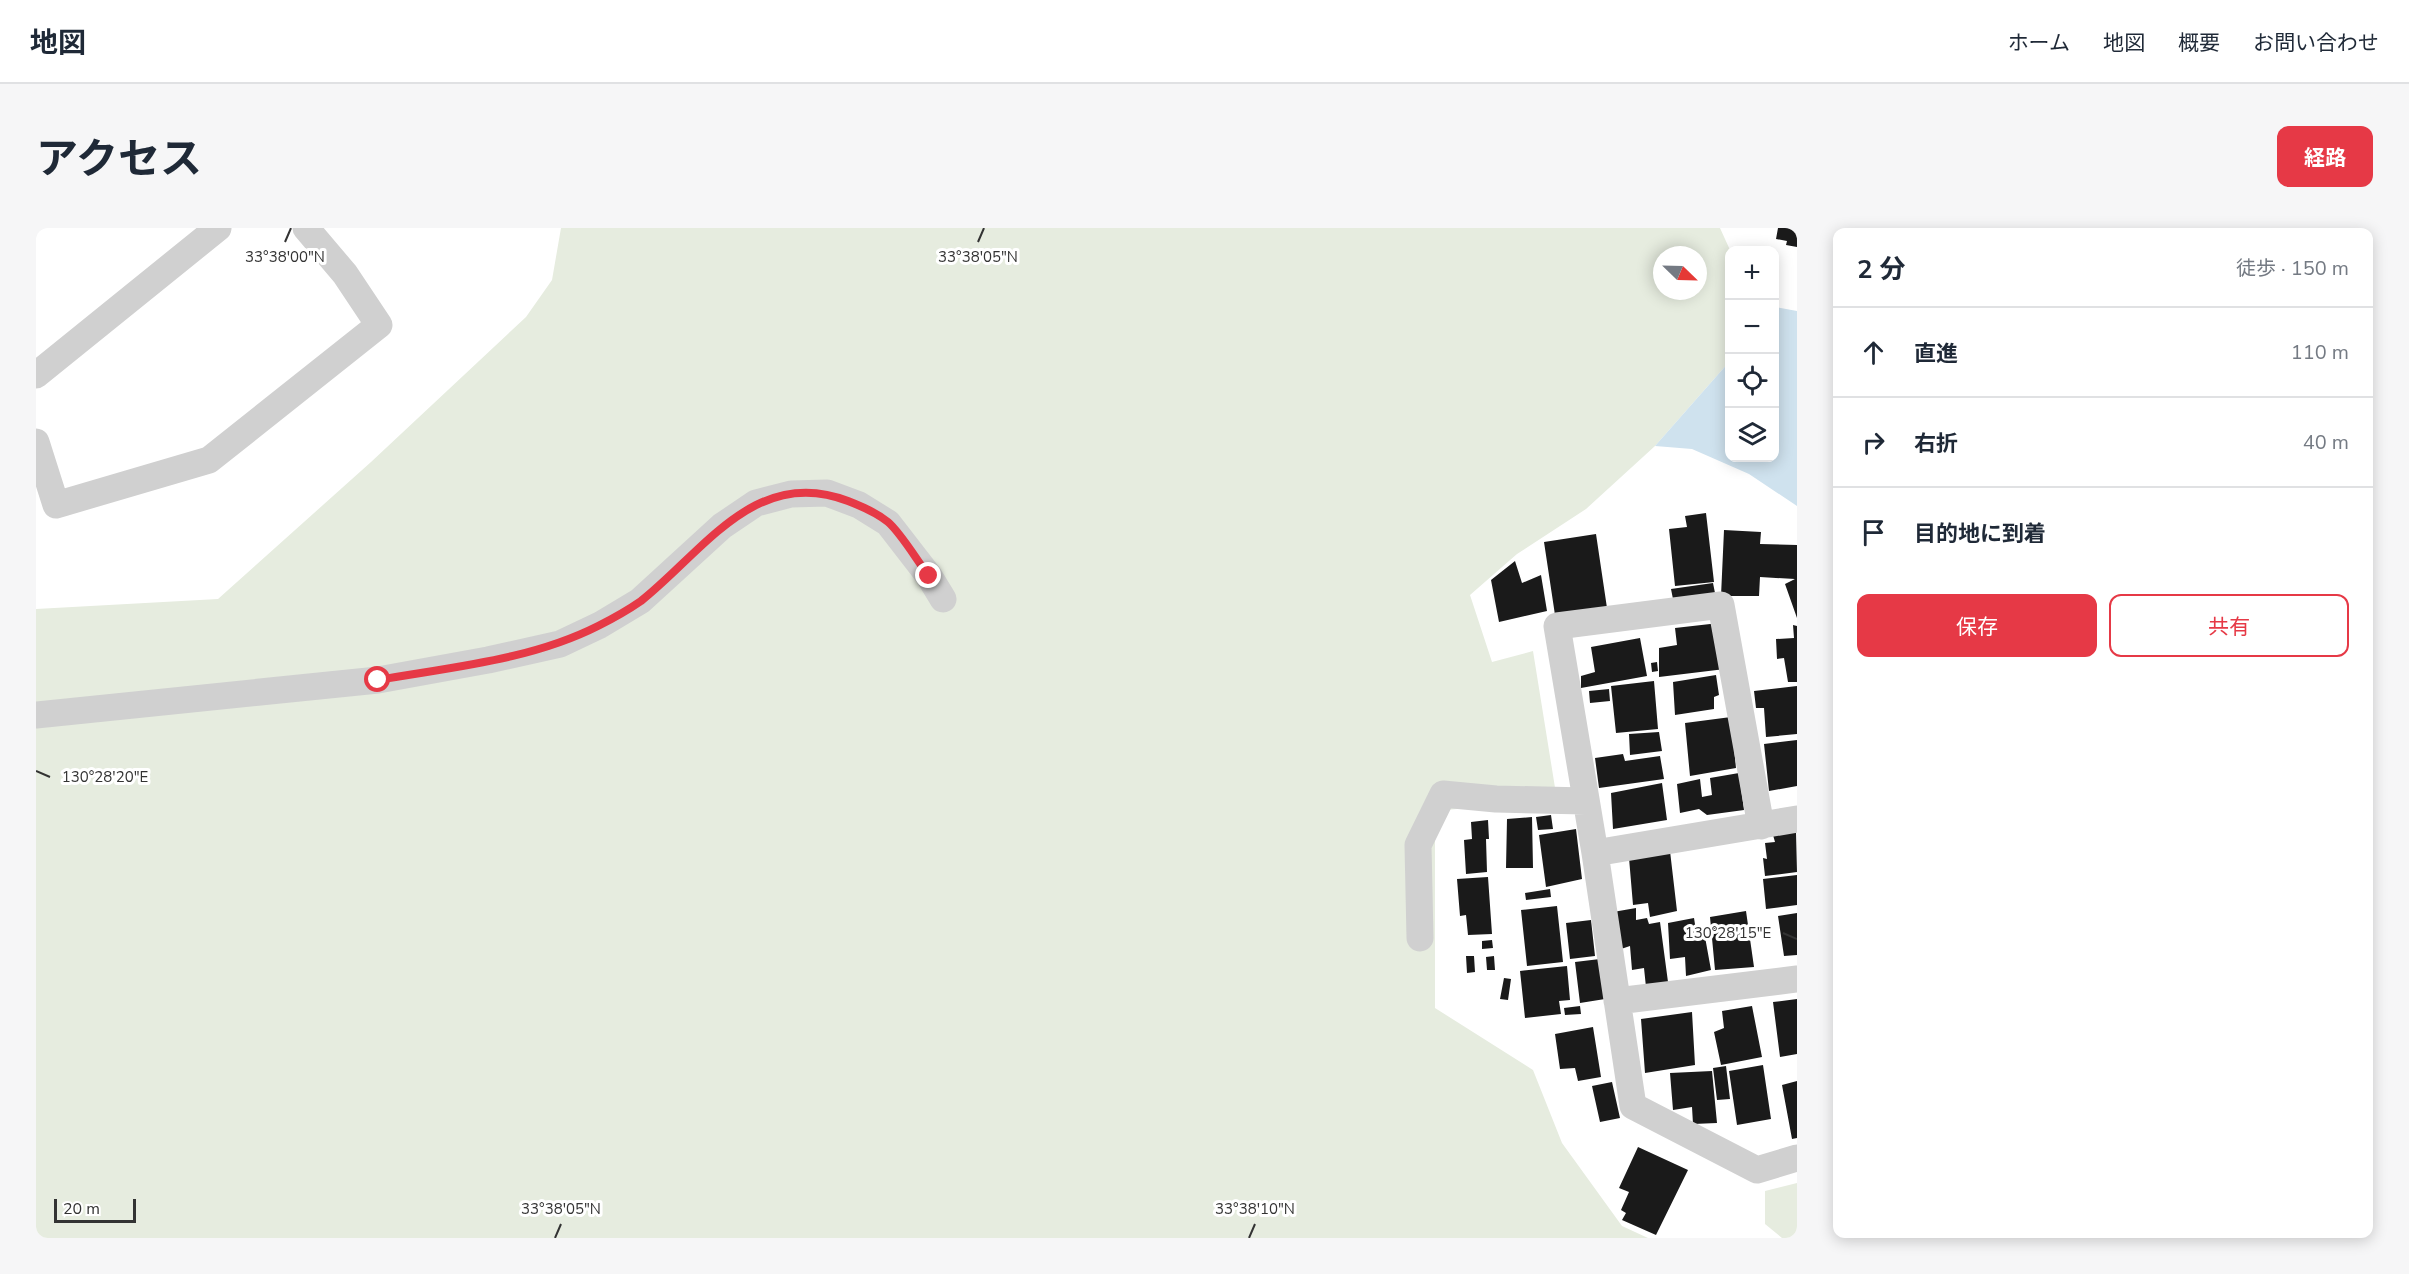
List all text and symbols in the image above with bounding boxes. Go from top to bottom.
text: 地図 [30,24,86,62]
text: ホーム [2008,29,2070,57]
text: 地図 [2103,29,2145,57]
text: 概要 [2178,29,2220,57]
text: お問い合わせ [2253,29,2379,57]
button: 経路 [2277,126,2373,187]
text: アクセス [36,131,202,188]
north arrow [1653,246,1707,300]
map controls [1725,246,1779,462]
button: + [1725,246,1779,300]
text: 33°38'00"N [245,247,325,267]
text: 33°38'05"N [938,247,1018,267]
text: 2 分 [1857,252,1906,287]
text: 徒歩 · 150 m [2236,255,2349,282]
button: − [1725,300,1779,354]
icon: ahead [1857,336,1890,369]
text: 直進 [1914,339,1958,369]
text: 110 m [2291,339,2349,366]
button: locate [1725,354,1779,408]
button: layers [1725,408,1779,462]
icon: right [1857,426,1890,459]
text: 右折 [1914,429,1958,459]
text: 40 m [2303,429,2349,456]
icon: arrive [1857,516,1890,549]
text: 目的地に到着 [1914,519,2046,549]
route end [915,562,941,588]
button: 保存 [1857,594,2097,657]
button: 共有 [2109,594,2349,657]
route start [364,666,390,692]
text: 130°28'20"E [62,767,148,787]
text: 130°28'15"E [1685,923,1771,943]
scale bar [54,1196,136,1224]
text: 20 m [63,1198,100,1220]
text: 33°38'05"N [521,1199,601,1219]
text: 33°38'10"N [1215,1199,1295,1219]

